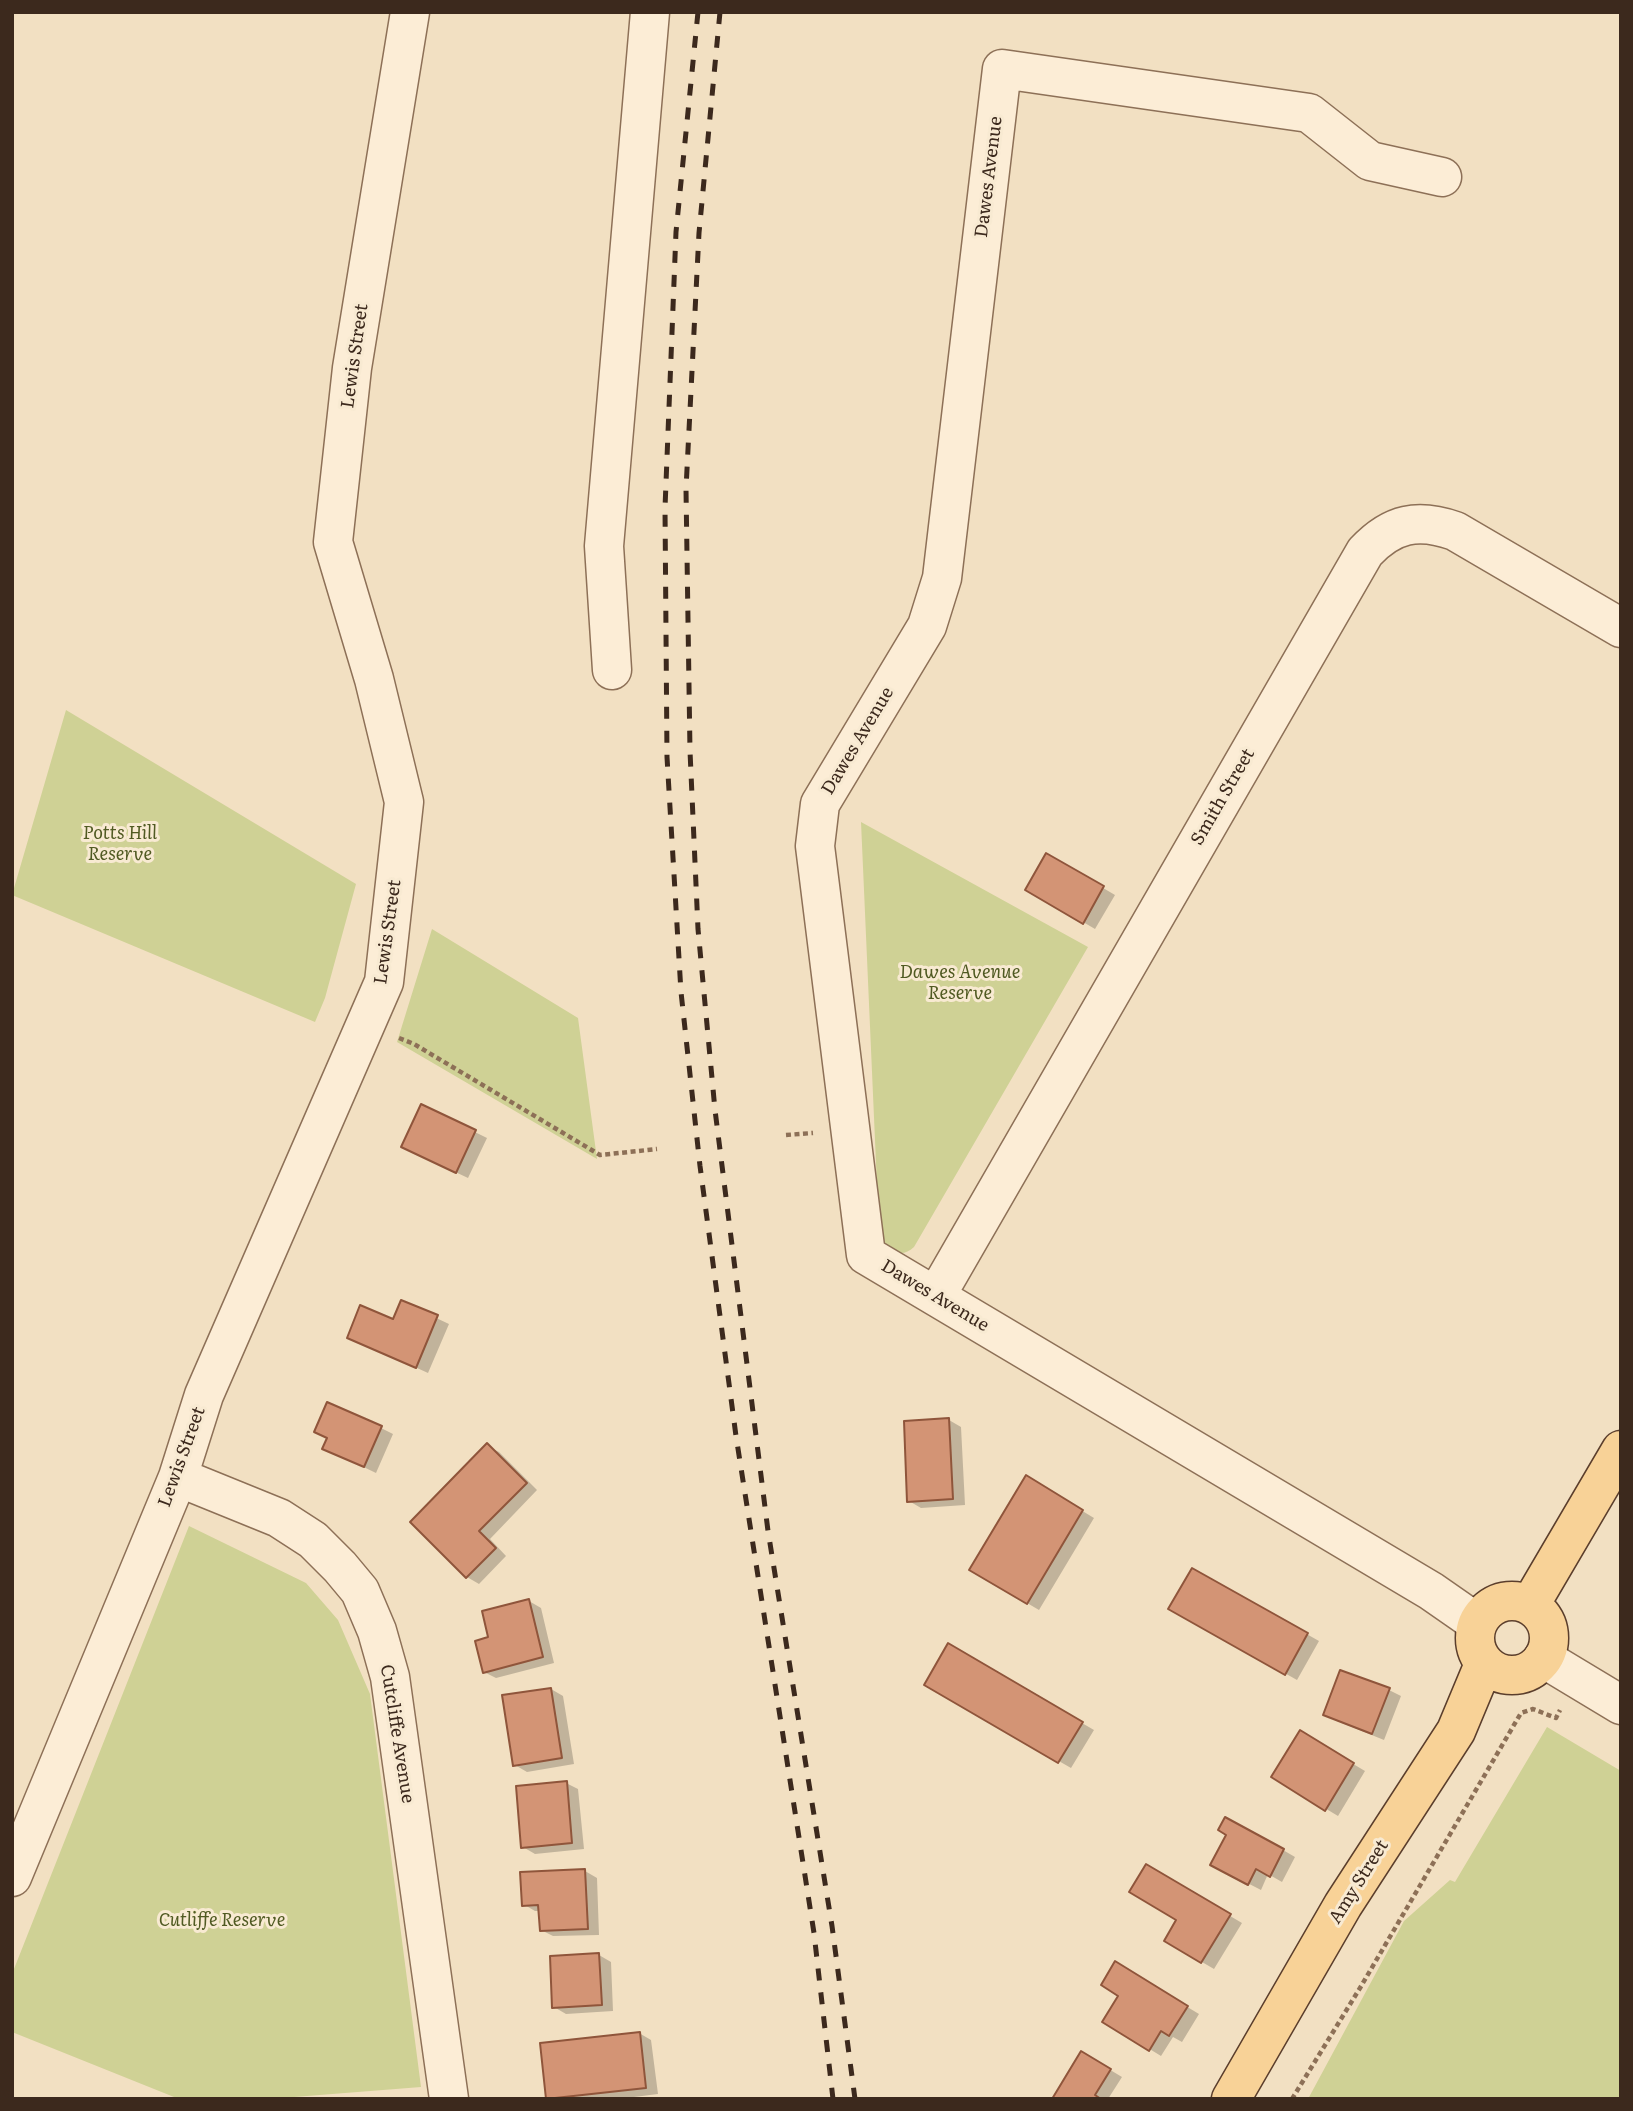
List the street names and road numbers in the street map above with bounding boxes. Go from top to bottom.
street label: Dawes Avenue [971,115,1007,239]
street label: Lewis Street [337,302,373,410]
street label: Dawes Avenue [817,683,899,799]
street label: Smith Street [1187,745,1259,849]
street label: Lewis Street [370,878,406,986]
street label: Dawes Avenue [877,1255,993,1337]
street label: Lewis Street [154,1404,210,1510]
street label: Cutcliffe Avenue [375,1663,419,1805]
street label: Amy Street [1325,1836,1393,1928]

